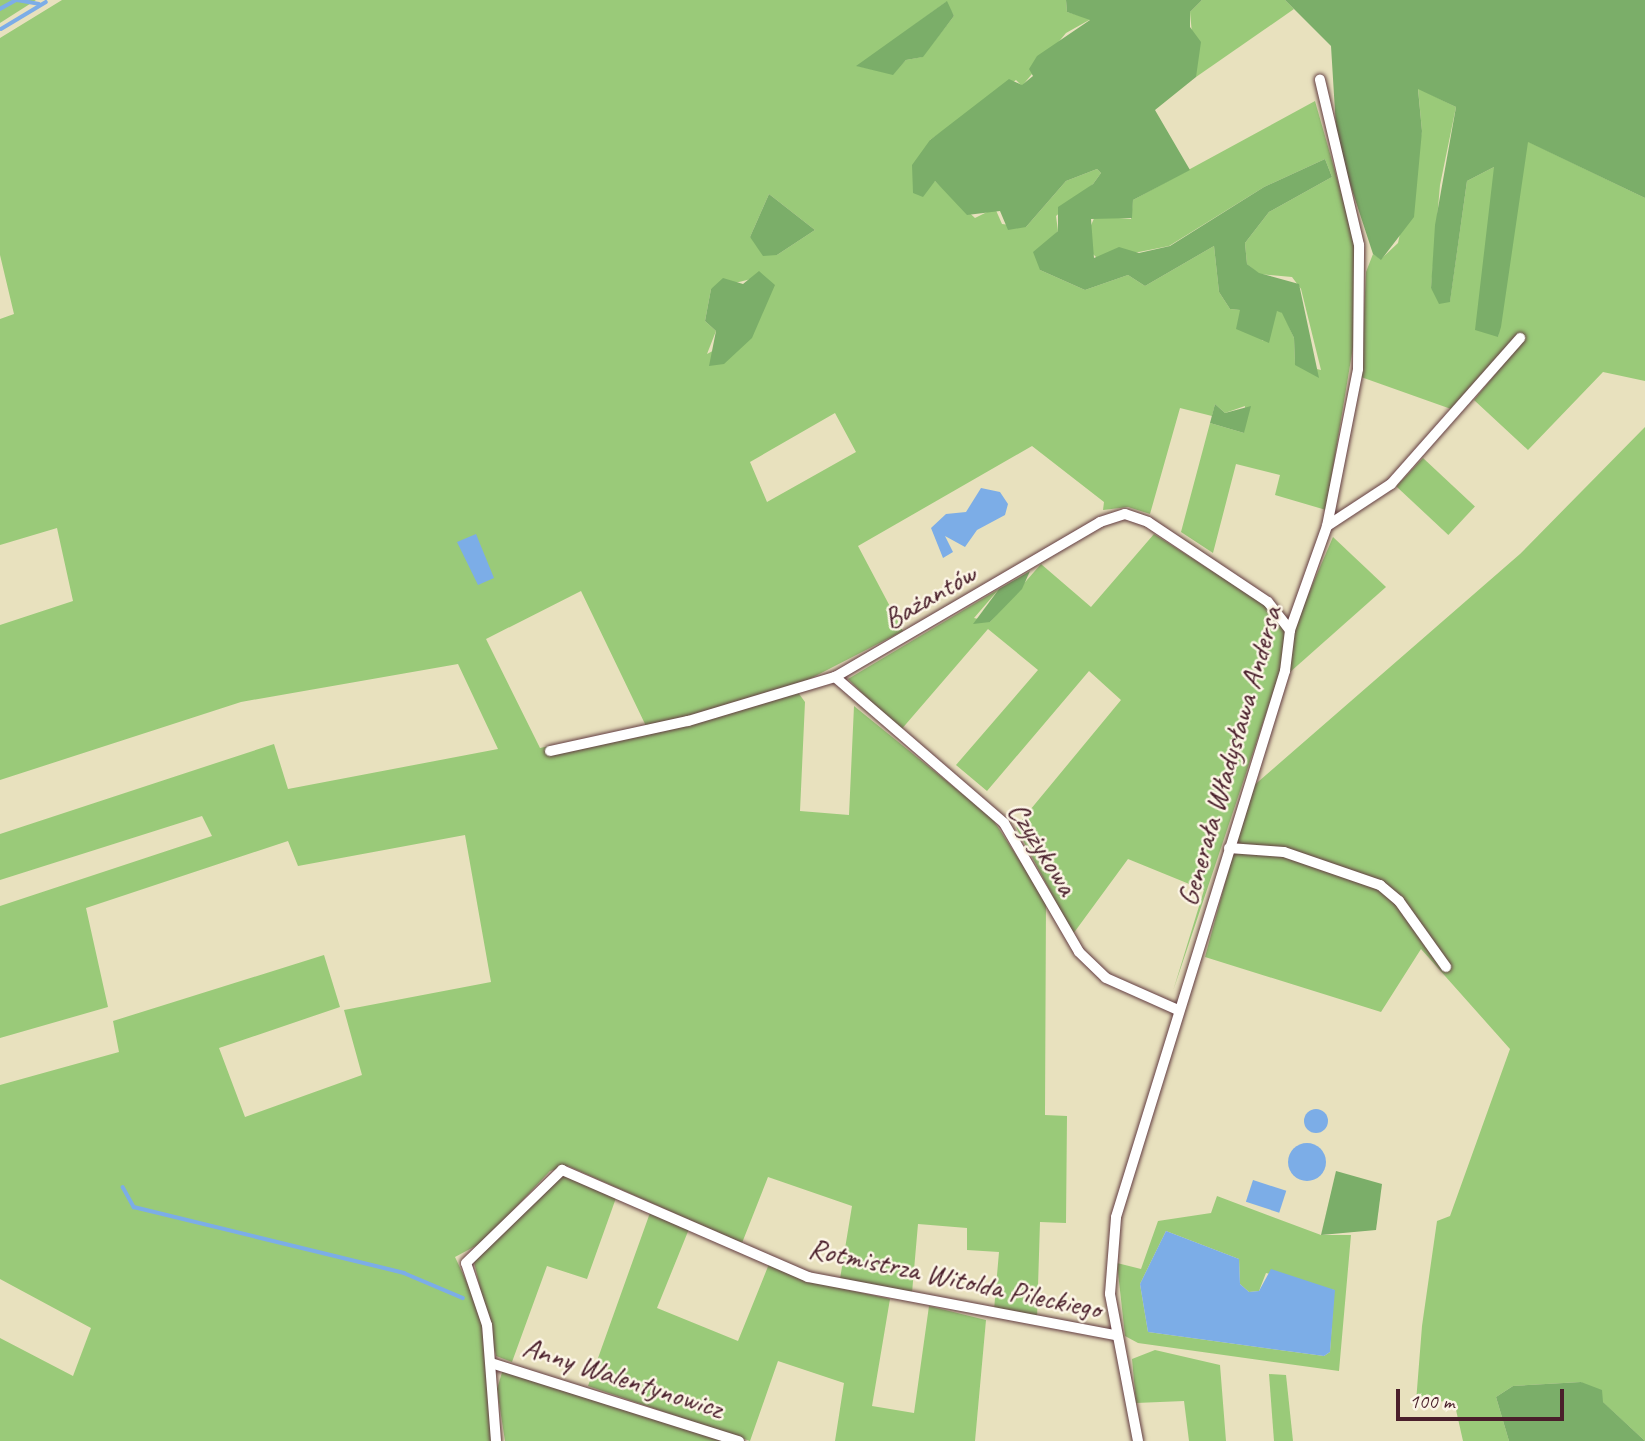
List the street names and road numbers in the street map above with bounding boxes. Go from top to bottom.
street label: Bażantów [876,555,982,637]
street label: Generała Władysława Andersa [1169,603,1289,909]
street label: Czyżykowa [1000,795,1086,901]
street label: Rotmistrza Witolda Pileckiego [805,1229,1105,1327]
street label: Anny Walentynowicz [519,1328,727,1426]

